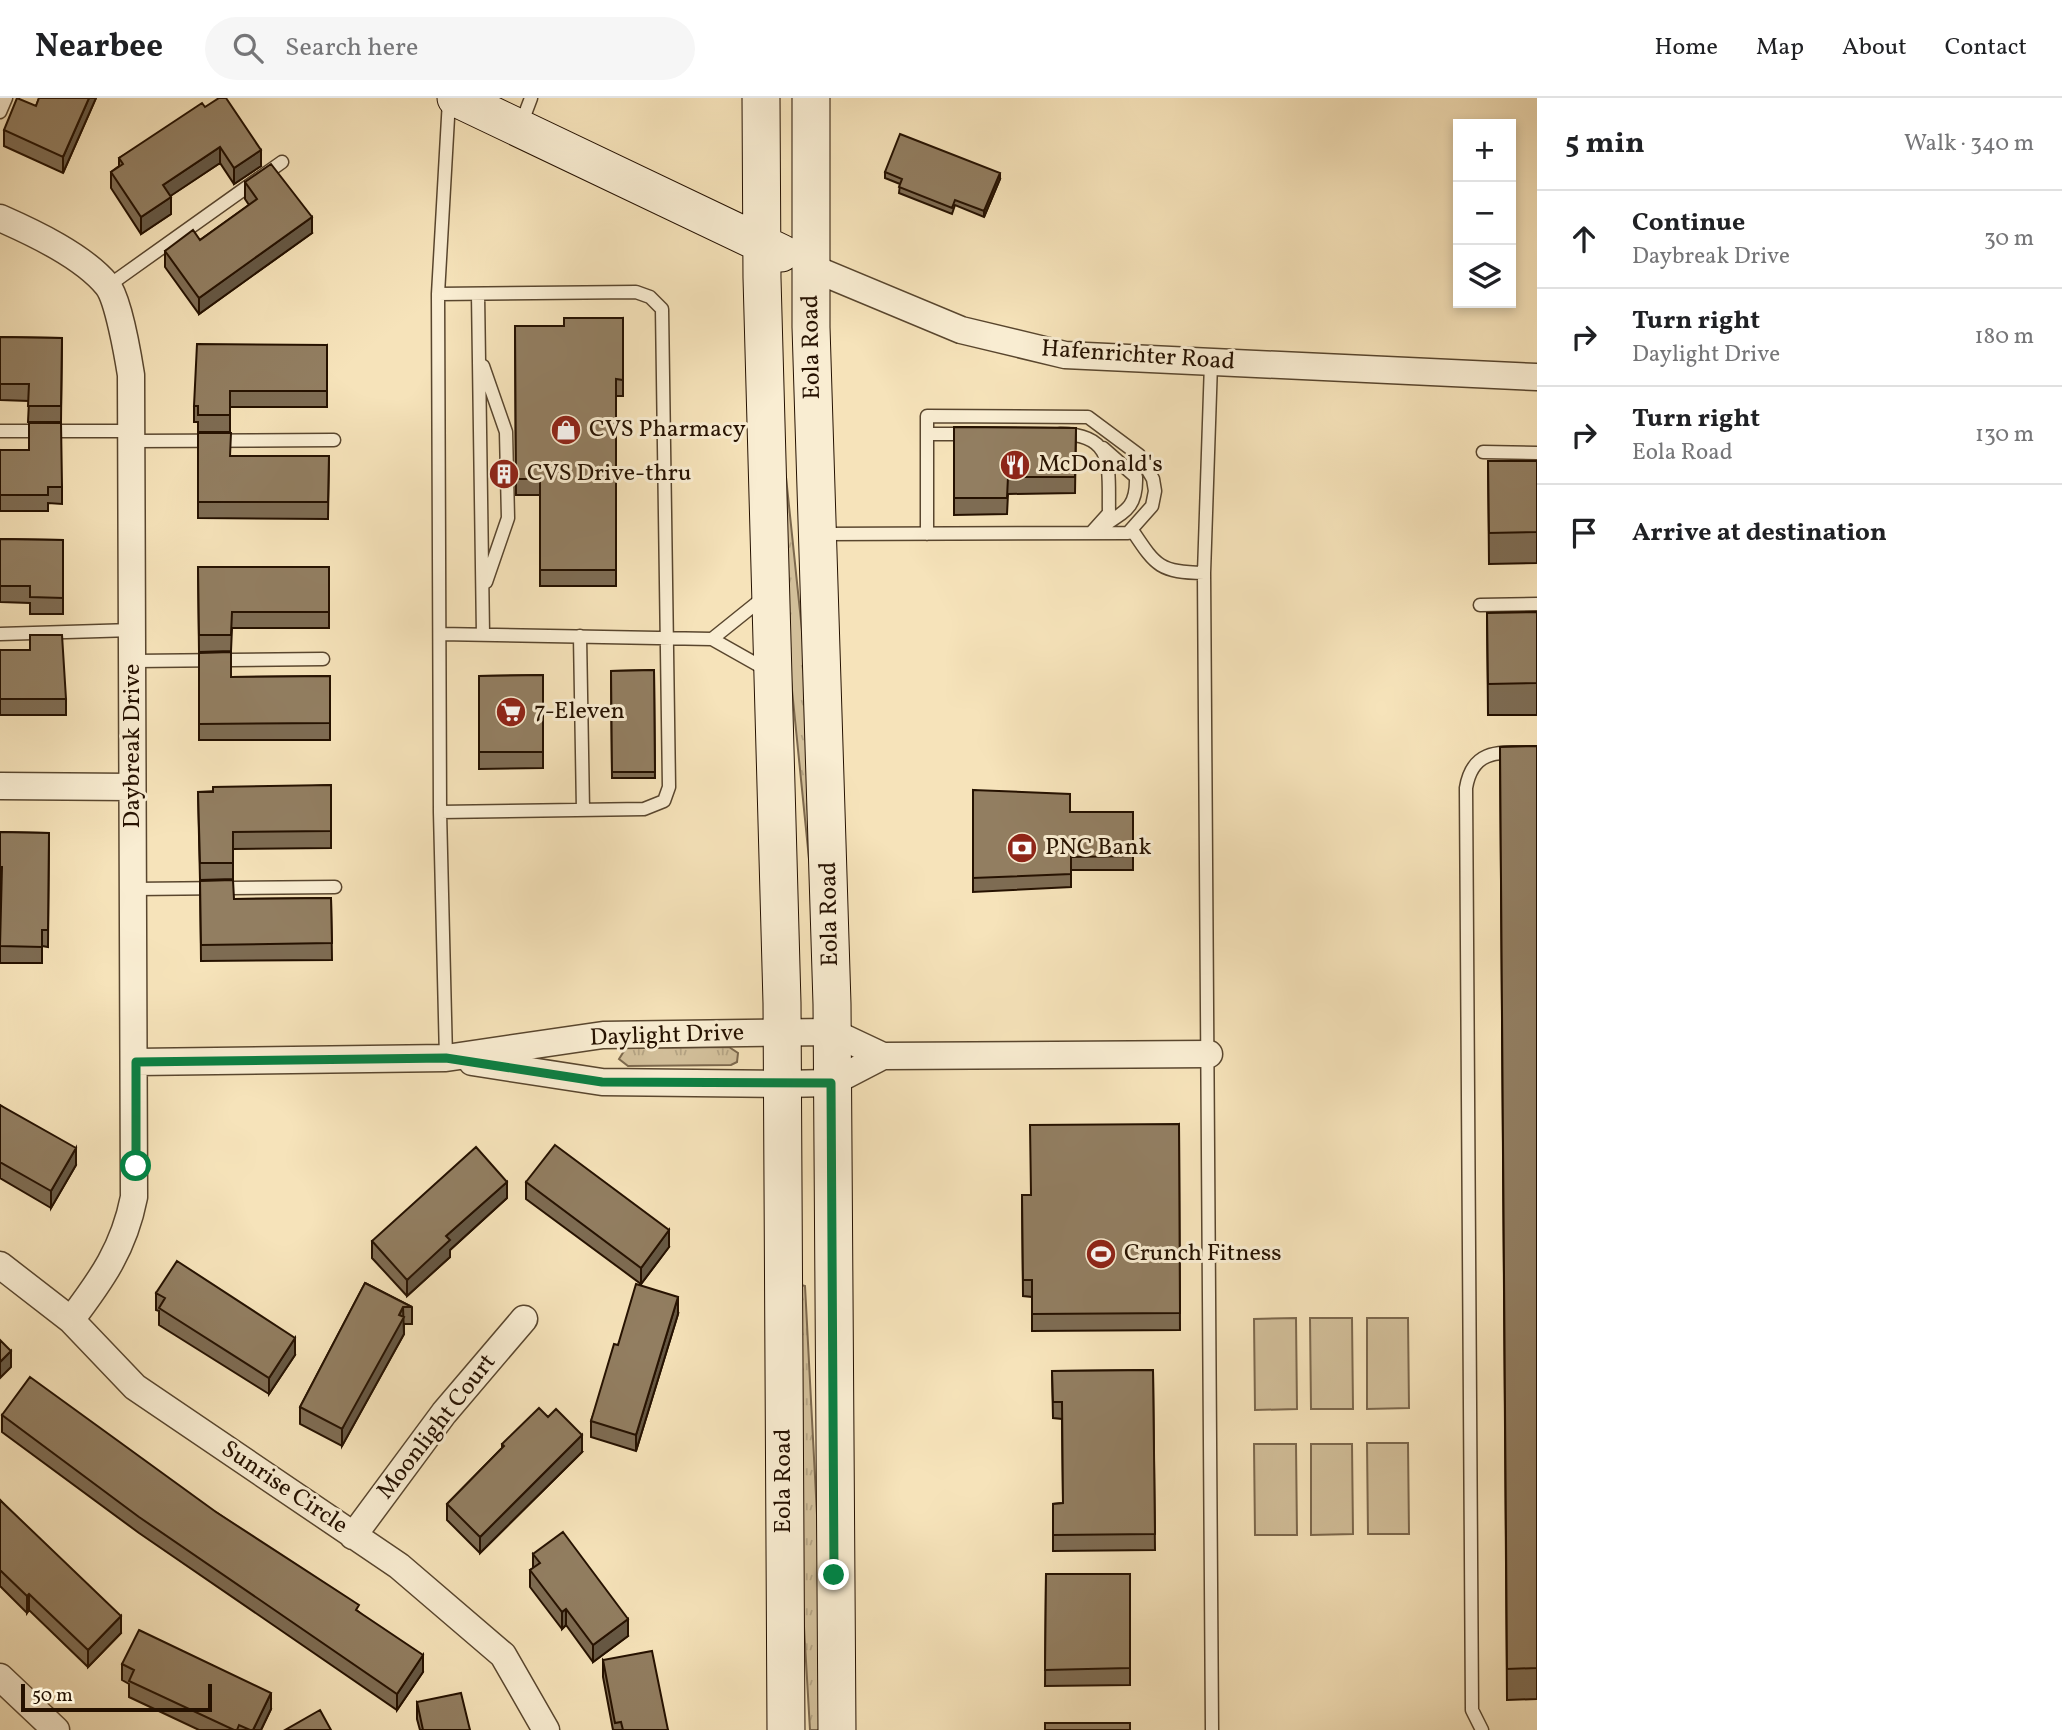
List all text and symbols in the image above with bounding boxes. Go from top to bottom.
search box [205,17,695,80]
text: Nearbee [35,25,163,71]
icon: search [229,29,267,67]
text: Search here [285,30,418,66]
text: Home [1654,31,1718,65]
text: Map [1756,31,1804,65]
text: About [1842,31,1907,65]
text: Contact [1945,31,2027,65]
map controls [1453,119,1516,308]
button: + [1453,119,1516,182]
text: 5 min [1565,123,1645,165]
text: Walk · 340 m [1904,128,2034,160]
button: − [1453,182,1516,245]
text: Continue [1632,205,1745,241]
icon: ahead [1565,220,1603,258]
text: 30 m [1984,223,2034,255]
text: Daybreak Drive [1632,241,1790,273]
button: layers [1453,245,1516,308]
street label: Eola Road [794,294,830,400]
text: Turn right [1632,303,1760,339]
icon: right [1565,318,1603,356]
text: 180 m [1975,321,2034,353]
street label: Hafenrichter Road [1040,332,1236,380]
text: Daylight Drive [1632,339,1780,371]
text: Turn right [1632,401,1760,437]
shop icon: CVS Pharmacy [549,413,583,447]
place label: CVS Pharmacy [589,413,746,447]
icon: right [1565,416,1603,454]
text: 130 m [1975,419,2034,451]
text: Eola Road [1632,437,1733,469]
restaurant icon: McDonald's [998,448,1032,482]
place label: McDonald's [1038,448,1163,482]
building icon: CVS Drive-thru [487,457,521,491]
place label: CVS Drive-thru [527,457,691,491]
icon: arrive [1565,514,1603,552]
text: Arrive at destination [1632,515,1887,551]
street label: Daybreak Drive [116,664,150,828]
supermarket icon: 7-Eleven [494,695,528,729]
place label: 7-Eleven [534,695,625,729]
bank icon: PNC Bank [1005,831,1039,865]
place label: PNC Bank [1045,831,1152,865]
street label: Eola Road [812,861,848,967]
street label: Daylight Drive [589,1016,745,1056]
route start [120,1150,151,1181]
sports icon: Crunch Fitness [1084,1237,1118,1271]
place label: Crunch Fitness [1124,1237,1281,1271]
street label: Moonlight Court [369,1347,505,1507]
street label: Eola Road [767,1428,801,1534]
street label: Sunrise Circle [214,1433,354,1543]
route end [818,1559,849,1590]
scale bar [21,1681,212,1713]
text: 50 m [32,1683,73,1709]

